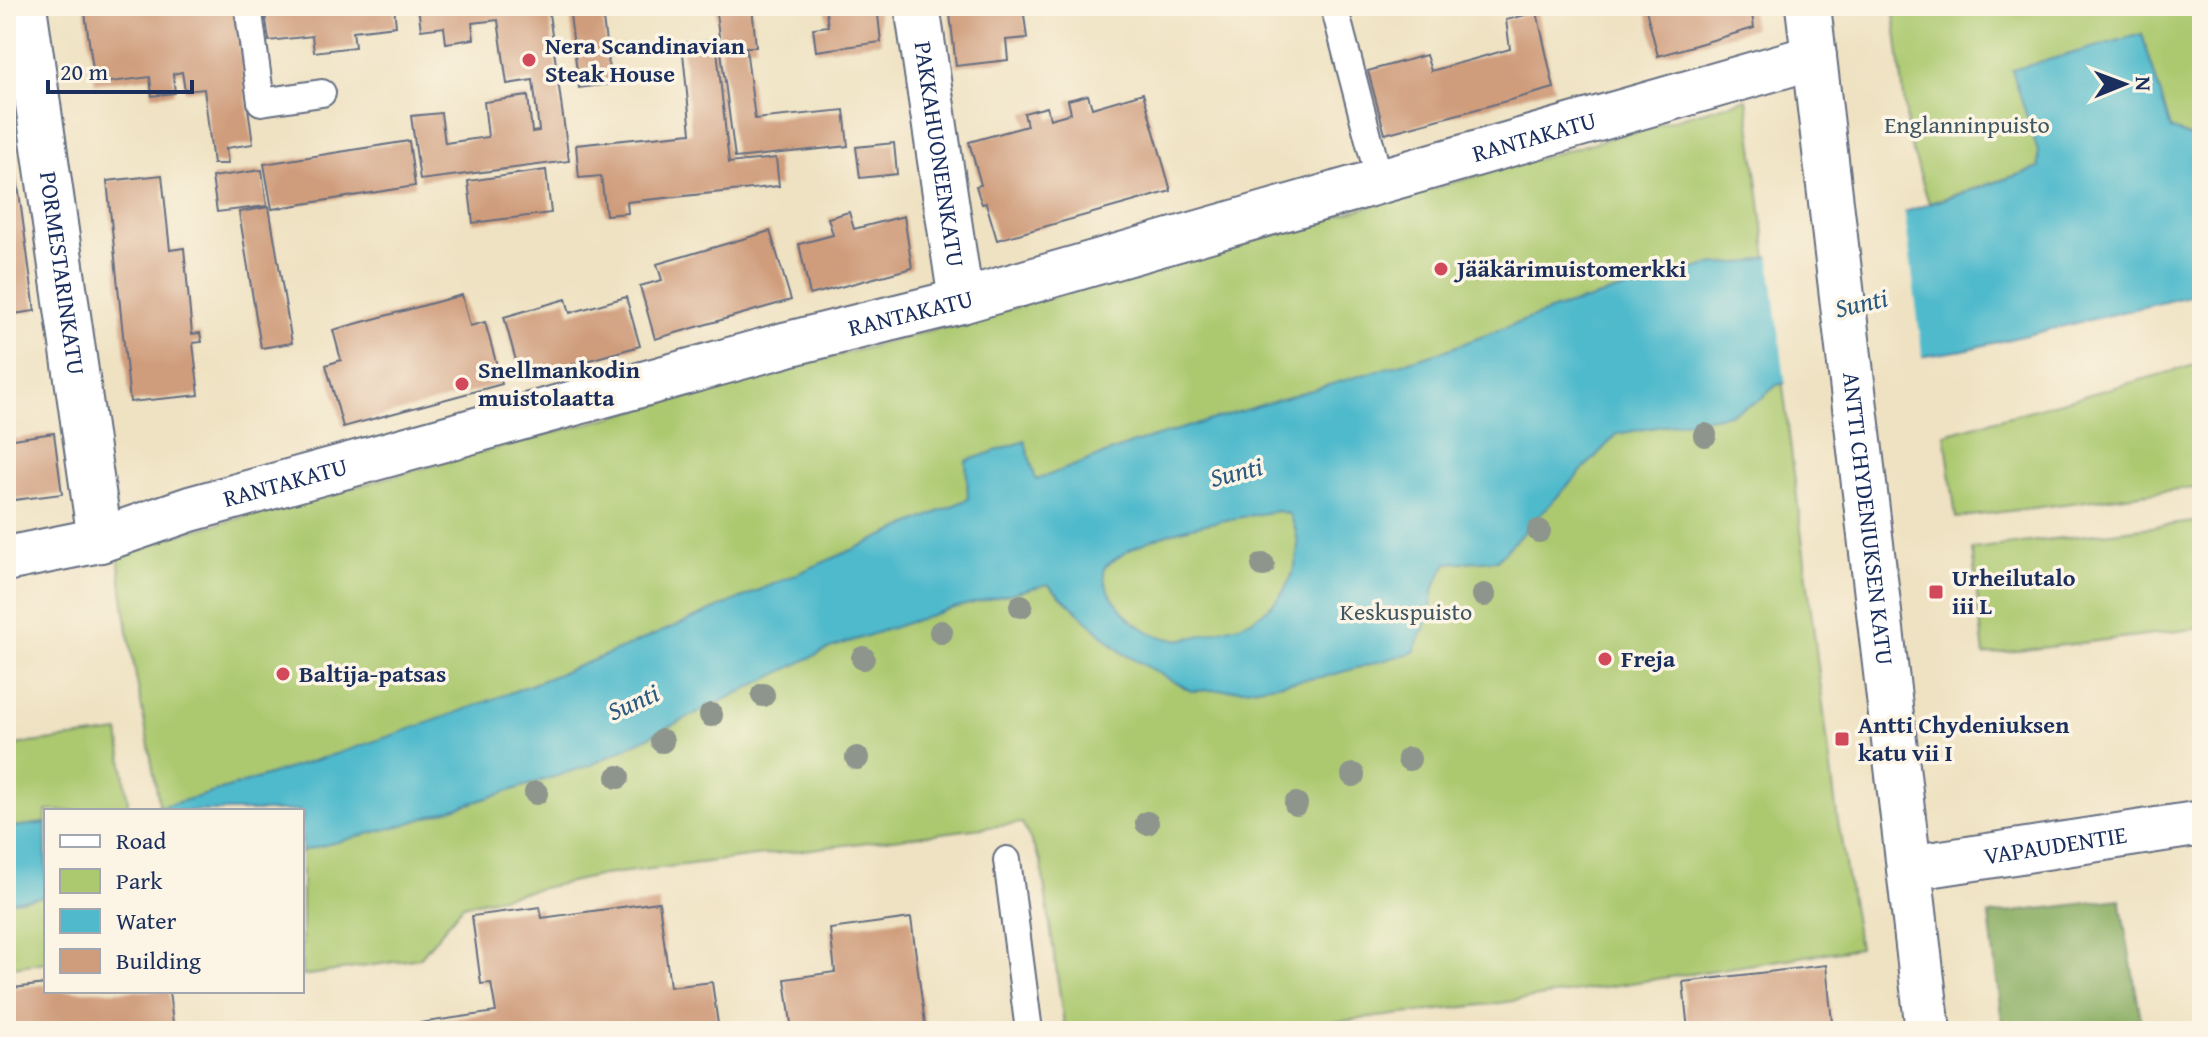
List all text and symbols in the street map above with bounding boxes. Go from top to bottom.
place label: Nera Scandinavian Steak House [545,28,745,91]
street label: PAKKAHUONEENKATU [906,39,974,270]
scale bar [48,44,192,94]
north arrow [2084,44,2164,124]
marker: Nera Scandinavian Steak House [520,51,538,69]
text: 20 m [60,54,108,89]
text: N [2128,76,2160,92]
street label: RANTAKATU [1468,102,1600,171]
park label: Englanninpuisto [1884,107,2050,142]
street label: PORMESTARINKATU [31,169,94,377]
place label: Jääkärimuistomerkki [1453,251,1686,286]
marker: Jääkärimuistomerkki [1432,260,1450,278]
water label: Sunti [1831,277,1891,327]
street label: RANTAKATU [845,280,977,345]
place label: Snellmankodin muistolaatta [478,352,640,415]
street label: ANTTI CHYDENIUKSEN KATU [1834,370,1903,667]
marker: Snellmankodin muistolaatta [453,375,471,393]
water label: Sunti [1205,446,1267,497]
street label: RANTAKATU [219,448,352,516]
place label: Urheilutalo iii L [1952,560,2076,623]
marker: Urheilutalo iii L [1927,583,1945,601]
park label: Keskuspuisto [1340,594,1472,629]
place label: Freja [1621,641,1676,676]
marker: Freja [1596,650,1614,668]
place label: Baltija-patsas [299,656,446,691]
marker: Baltija-patsas [274,665,292,683]
water label: Sunti [601,673,665,730]
place label: Antti Chydeniuksen katu vii I [1858,707,2069,770]
marker: Antti Chydeniuksen katu vii I [1833,730,1851,748]
legend [44,809,304,993]
street label: VAPAUDENTIE [1981,817,2129,873]
text: Road [116,823,166,858]
text: Park [116,863,163,898]
text: Water [116,903,177,938]
text: Building [116,943,201,978]

